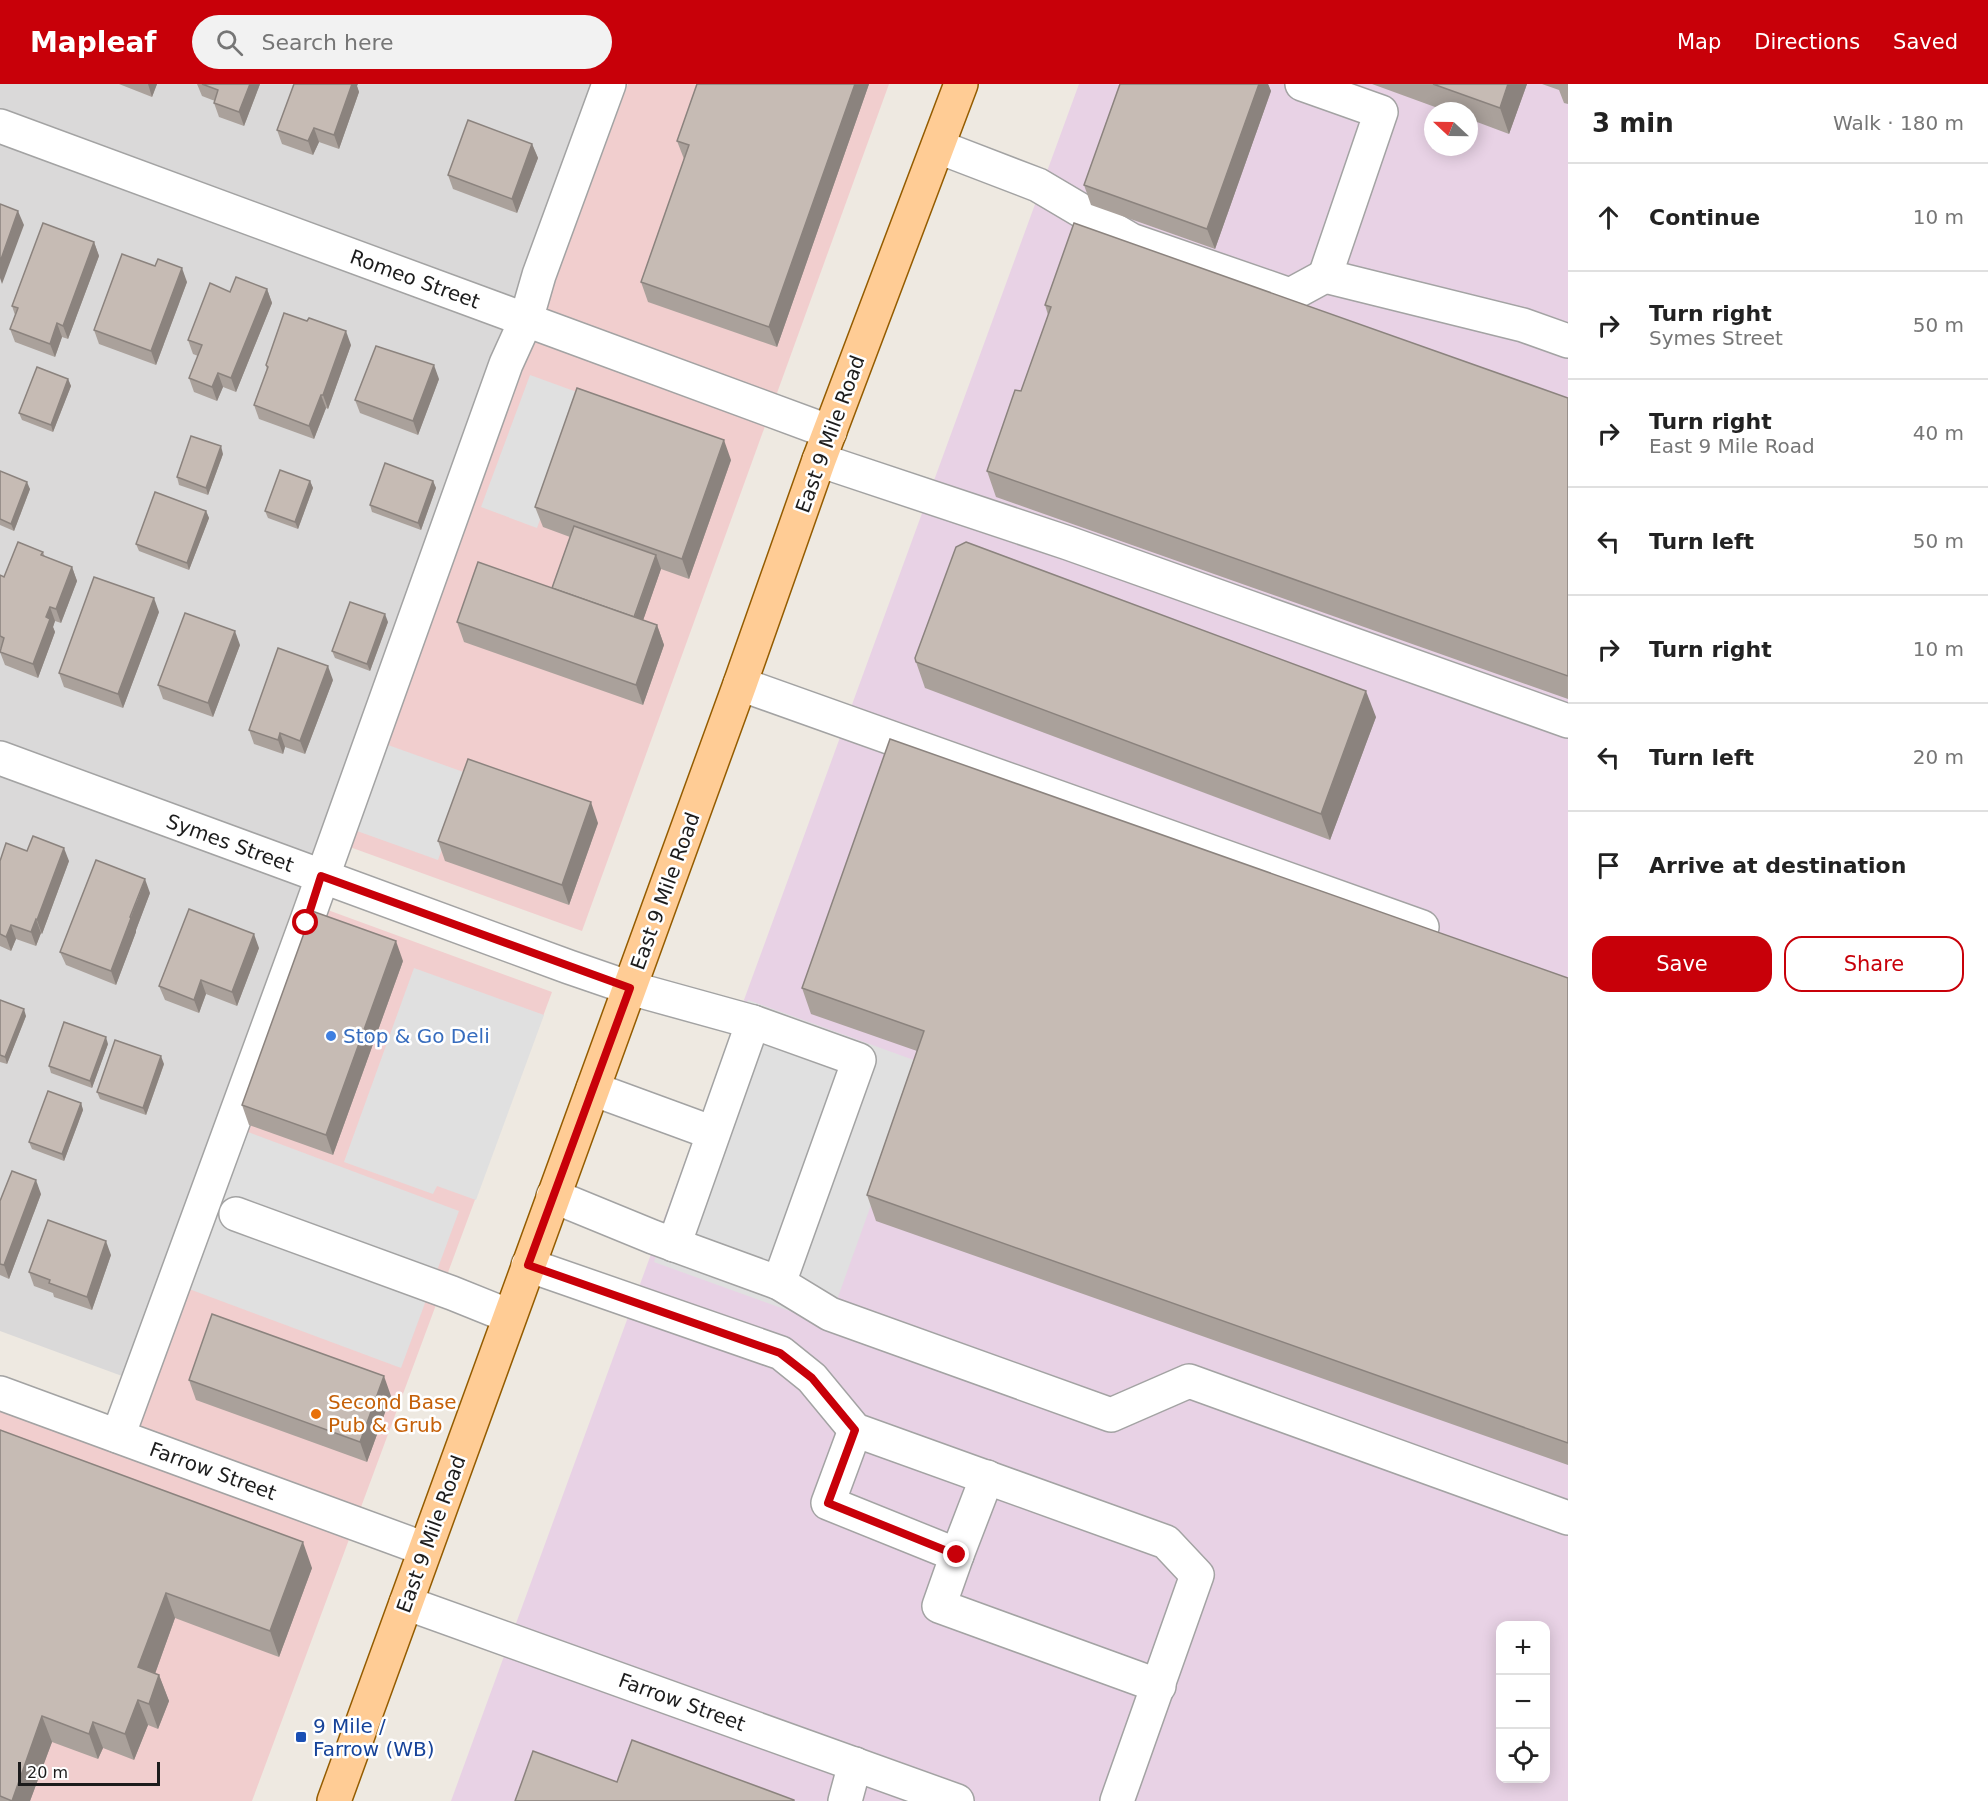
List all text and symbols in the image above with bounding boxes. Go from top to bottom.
search box [192,15,612,69]
text: Mapleaf [30,26,156,59]
icon: search [213,26,246,59]
text: Search here [261,30,394,55]
text: Map [1677,30,1721,54]
text: Directions [1754,30,1860,54]
text: Saved [1893,30,1958,54]
north arrow [1424,102,1478,156]
text: 3 min [1592,108,1674,138]
text: Walk · 180 m [1833,111,1964,135]
icon: ahead [1592,201,1625,234]
text: Continue [1649,205,1760,230]
text: 10 m [1913,205,1964,229]
street label: Romeo Street [347,244,483,314]
text: Turn right [1649,301,1772,326]
icon: right [1592,309,1625,342]
text: 50 m [1913,313,1964,337]
text: Symes Street [1649,326,1783,350]
street label: East 9 Mile Road [790,352,870,516]
text: Turn right [1649,409,1772,434]
icon: right [1592,417,1625,450]
text: 40 m [1913,421,1964,445]
text: East 9 Mile Road [1649,434,1815,458]
icon: left [1592,525,1625,558]
text: Turn left [1649,529,1754,554]
text: 50 m [1913,529,1964,553]
icon: right [1592,633,1625,666]
text: Turn right [1649,637,1772,662]
text: 10 m [1913,637,1964,661]
icon: left [1592,741,1625,774]
text: Turn left [1649,745,1754,770]
text: 20 m [1913,745,1964,769]
street label: Symes Street [163,809,297,877]
street label: East 9 Mile Road [625,809,705,973]
icon: arrive [1592,849,1625,882]
text: Arrive at destination [1649,853,1906,878]
route start [292,909,318,935]
button: Save [1592,936,1772,992]
button: Share [1784,936,1964,992]
place label: Stop & Go Deli [343,1024,490,1048]
marker: Stop & Go Deli [324,1029,338,1043]
place label: Second Base Pub & Grub [328,1390,457,1437]
marker: Second Base Pub & Grub [309,1407,323,1421]
street label: Farrow Street [146,1437,280,1505]
street label: East 9 Mile Road [391,1452,471,1616]
route end [943,1541,969,1567]
map controls [1496,1621,1550,1783]
button: + [1496,1621,1550,1675]
street label: Farrow Street [615,1668,749,1736]
button: − [1496,1675,1550,1729]
place label: 9 Mile / Farrow (WB) [313,1714,435,1761]
button: locate [1496,1729,1550,1783]
marker: 9 Mile / Farrow (WB) [294,1730,308,1744]
scale bar [18,1759,160,1786]
text: 20 m [27,1763,68,1782]

